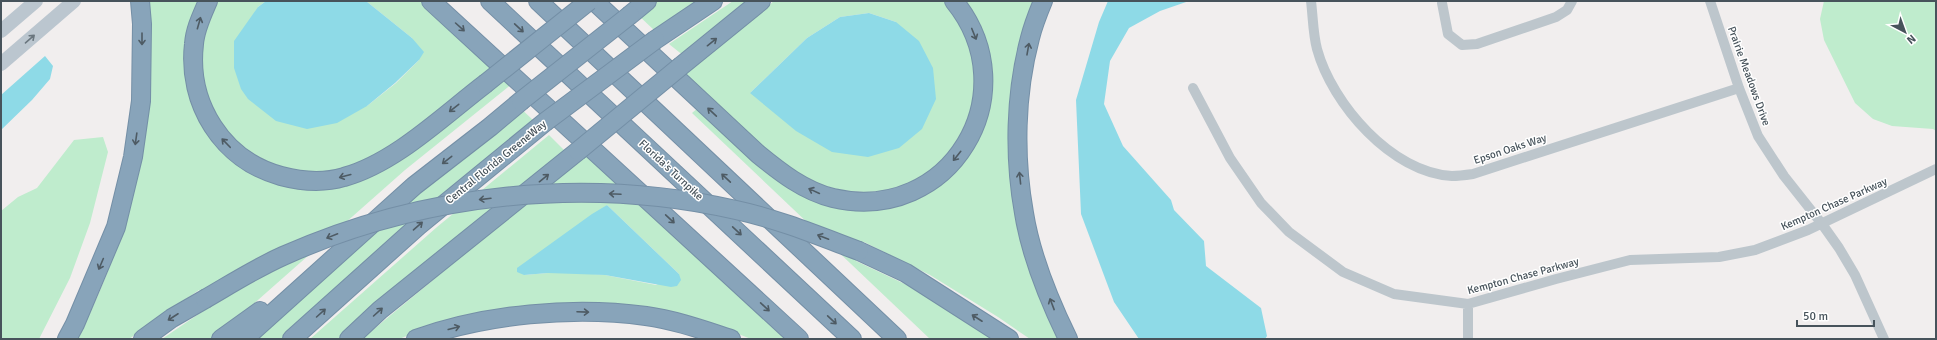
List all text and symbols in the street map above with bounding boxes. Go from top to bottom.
north arrow [1885,12,1925,52]
one-way arrow [196,16,203,29]
one-way arrow [455,23,465,32]
one-way arrow [514,23,524,32]
street label: Prairie Meadows Drive [1725,24,1773,128]
one-way arrow [971,28,978,40]
one-way arrow [138,32,146,45]
text: N [1904,32,1918,47]
one-way arrow [25,35,35,44]
one-way arrow [706,37,717,46]
one-way arrow [1024,43,1032,56]
one-way arrow [448,104,459,112]
one-way arrow [707,107,717,117]
street label: Central Florida GreeneWay [443,117,550,207]
street label: Epson Oaks Way [1472,131,1549,167]
one-way arrow [132,132,140,145]
street label: Florida's Turnpike [636,137,706,203]
one-way arrow [221,138,231,148]
one-way arrow [953,151,961,162]
one-way arrow [441,155,452,164]
one-way arrow [1017,172,1024,185]
one-way arrow [338,173,351,180]
one-way arrow [539,173,550,182]
one-way arrow [721,173,731,183]
street label: Kempton Chase Parkway [1779,174,1890,233]
one-way arrow [809,187,821,194]
one-way arrow [609,191,622,198]
one-way arrow [479,195,492,203]
one-way arrow [665,214,675,224]
one-way arrow [412,222,423,231]
one-way arrow [732,226,742,236]
one-way arrow [326,233,338,241]
one-way arrow [817,233,829,241]
street label: Kempton Chase Parkway [1466,255,1581,297]
one-way arrow [96,257,104,269]
one-way arrow [1048,298,1056,310]
scale bar [1797,302,1874,328]
one-way arrow [760,303,770,312]
one-way arrow [373,308,383,317]
one-way arrow [315,309,325,318]
one-way arrow [576,309,589,316]
text: 50 m [1803,309,1828,324]
one-way arrow [971,313,983,321]
one-way arrow [167,314,179,322]
one-way arrow [827,315,837,325]
one-way arrow [447,324,460,331]

